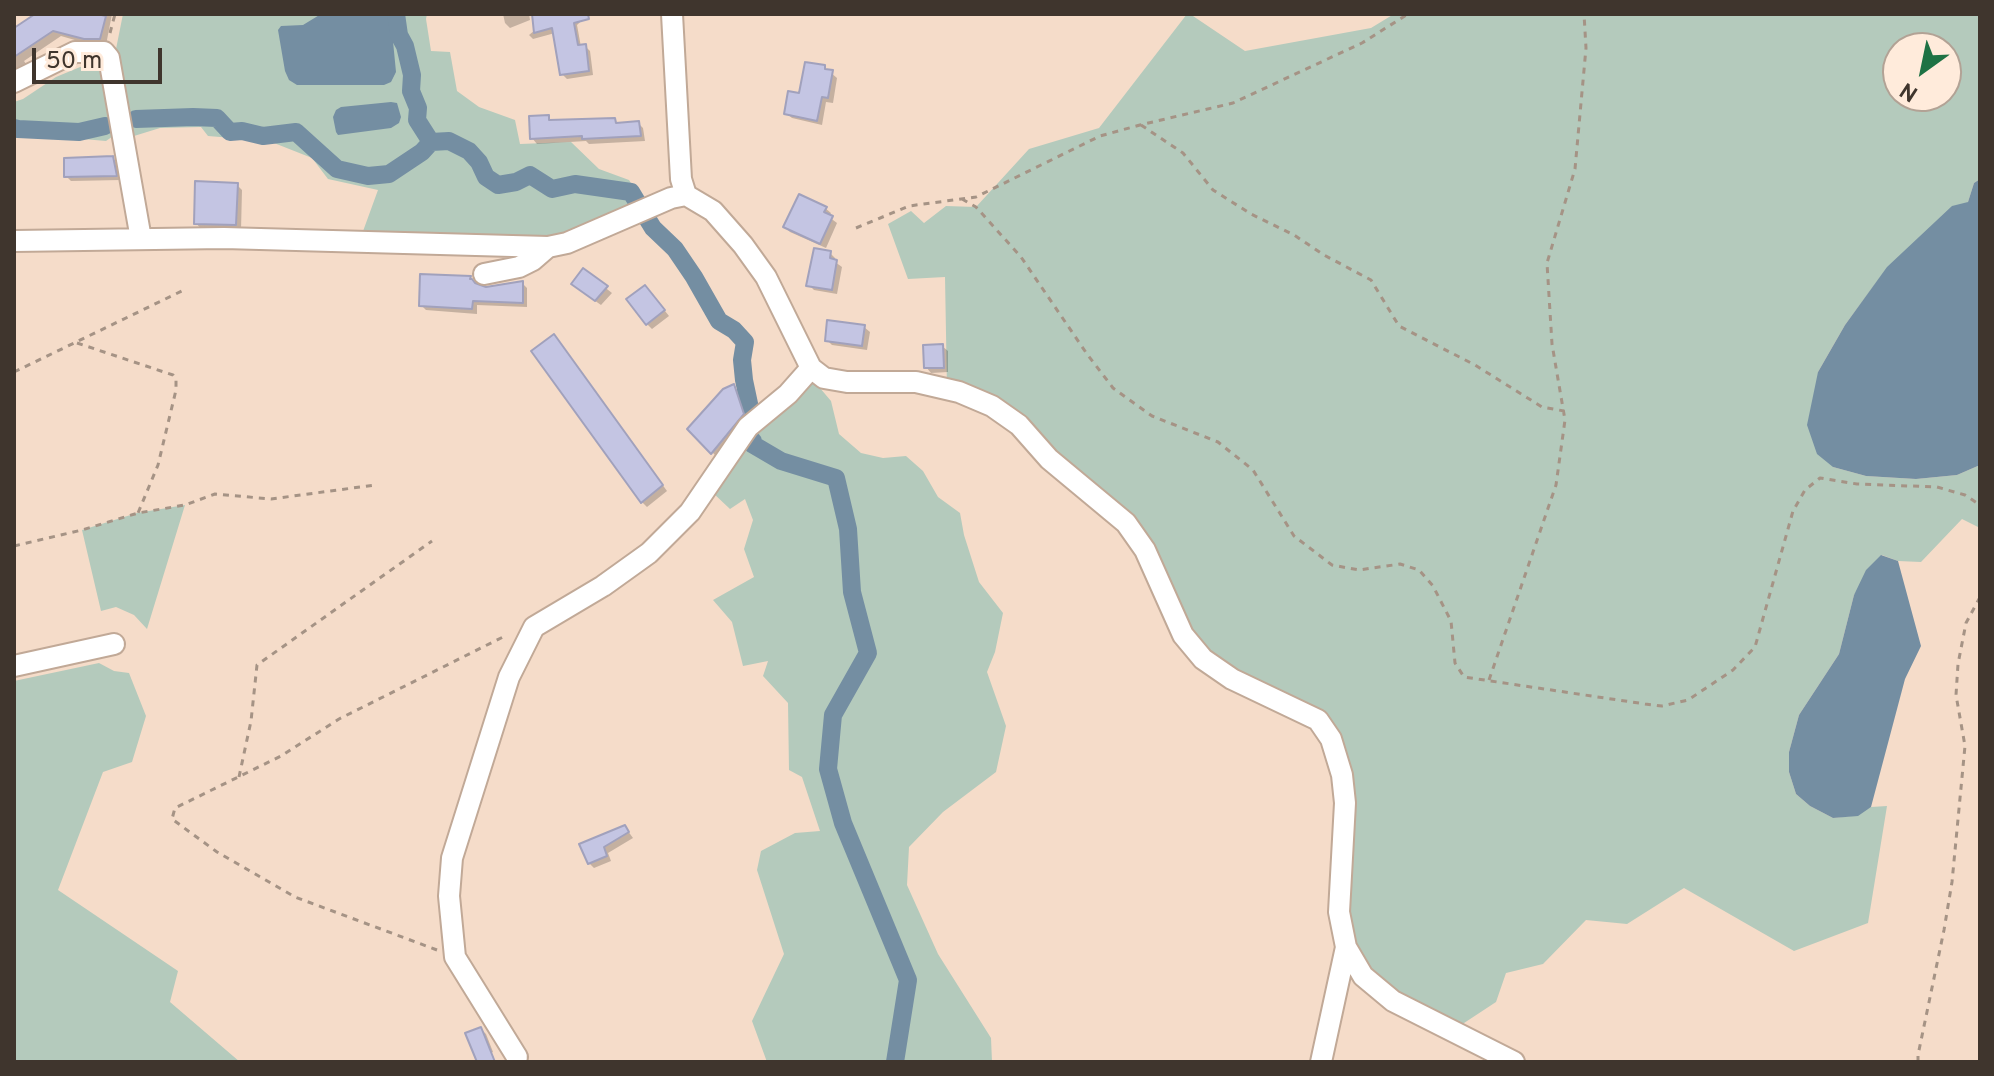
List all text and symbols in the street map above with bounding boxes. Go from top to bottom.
scale bar [36,32,166,82]
north arrow [1882,32,1962,112]
text: 50 m [46,47,102,77]
text: N [1896,75,1924,106]

